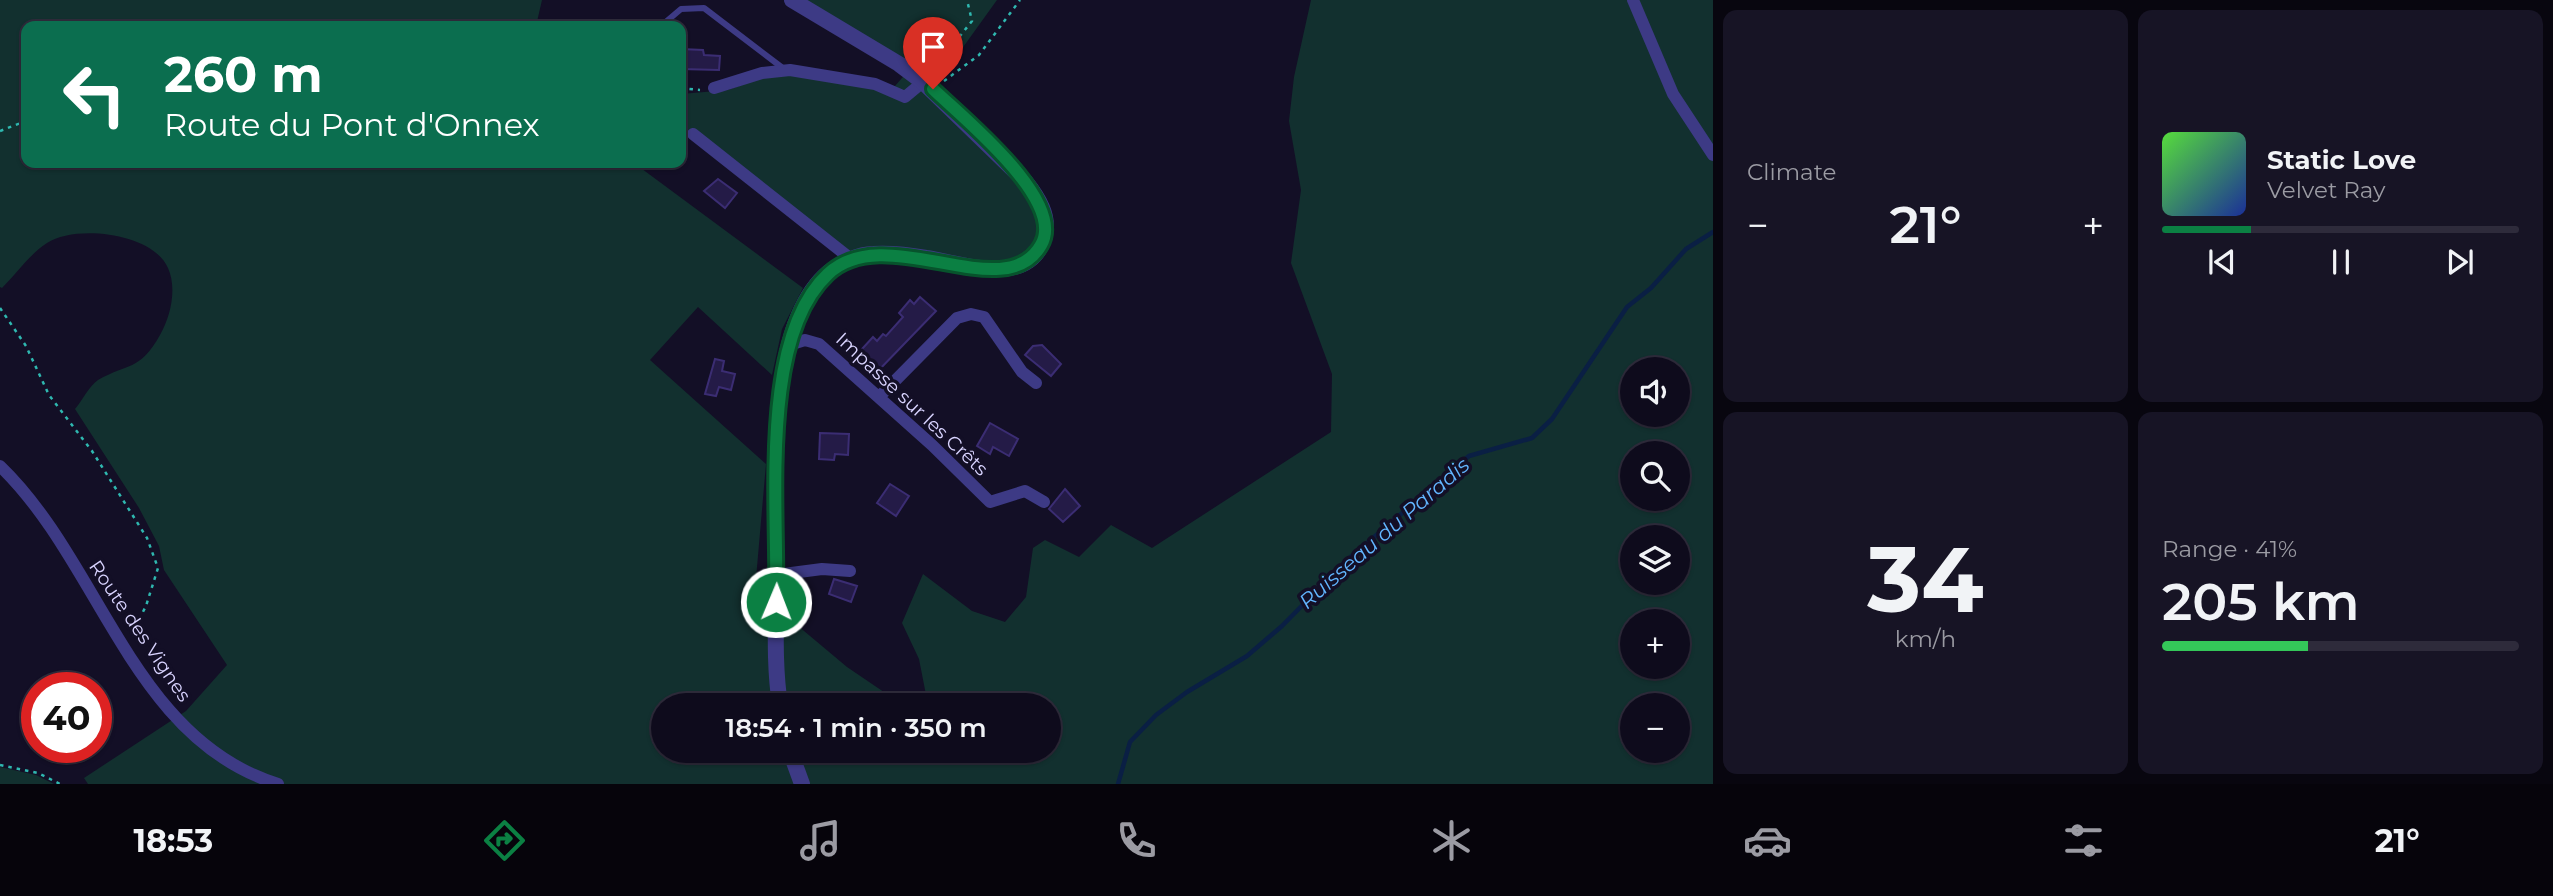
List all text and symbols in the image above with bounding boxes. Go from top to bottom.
pin [903,17,963,89]
icon: arrive [914,28,952,66]
text: 260 m [164,45,323,104]
icon: left [49,49,140,140]
text: Route du Pont d'Onnex [164,105,540,144]
text: Static Love [2267,144,2416,176]
text: Climate [1747,158,1836,186]
text: Velvet Ray [2267,176,2385,204]
text: 21° [1890,193,1961,256]
text: − [1747,202,1769,249]
text: + [2082,202,2104,249]
icon: previous [2203,243,2241,281]
icon: pause [2322,243,2360,281]
icon: next [2441,243,2479,281]
street label: Impasse sur les Crêts [831,327,993,481]
map controls [1620,357,1690,763]
button: sound [1620,357,1690,427]
button: search [1620,441,1690,511]
water label: Ruisseau du Paradis [1294,452,1474,614]
text: 34 [1867,524,1984,635]
button: layers [1620,525,1690,595]
text: Range · 41% [2162,535,2297,563]
street label: Route des Vignes [84,556,196,706]
position arrow [739,565,813,639]
text: 205 km [2162,570,2360,633]
button: + [1620,609,1690,679]
text: km/h [1895,625,1956,653]
speed limit sign: 40 [21,672,112,763]
button: − [1620,693,1690,763]
text: 18:54 · 1 min · 350 m [725,712,987,744]
icon: directions [480,816,529,865]
icon: music [796,816,845,865]
icon: phone [1112,816,1161,865]
icon: climate [1427,816,1476,865]
icon: car [1743,816,1792,865]
icon: filters [2059,816,2108,865]
text: 18:53 [133,821,213,860]
text: 21° [2375,821,2420,860]

